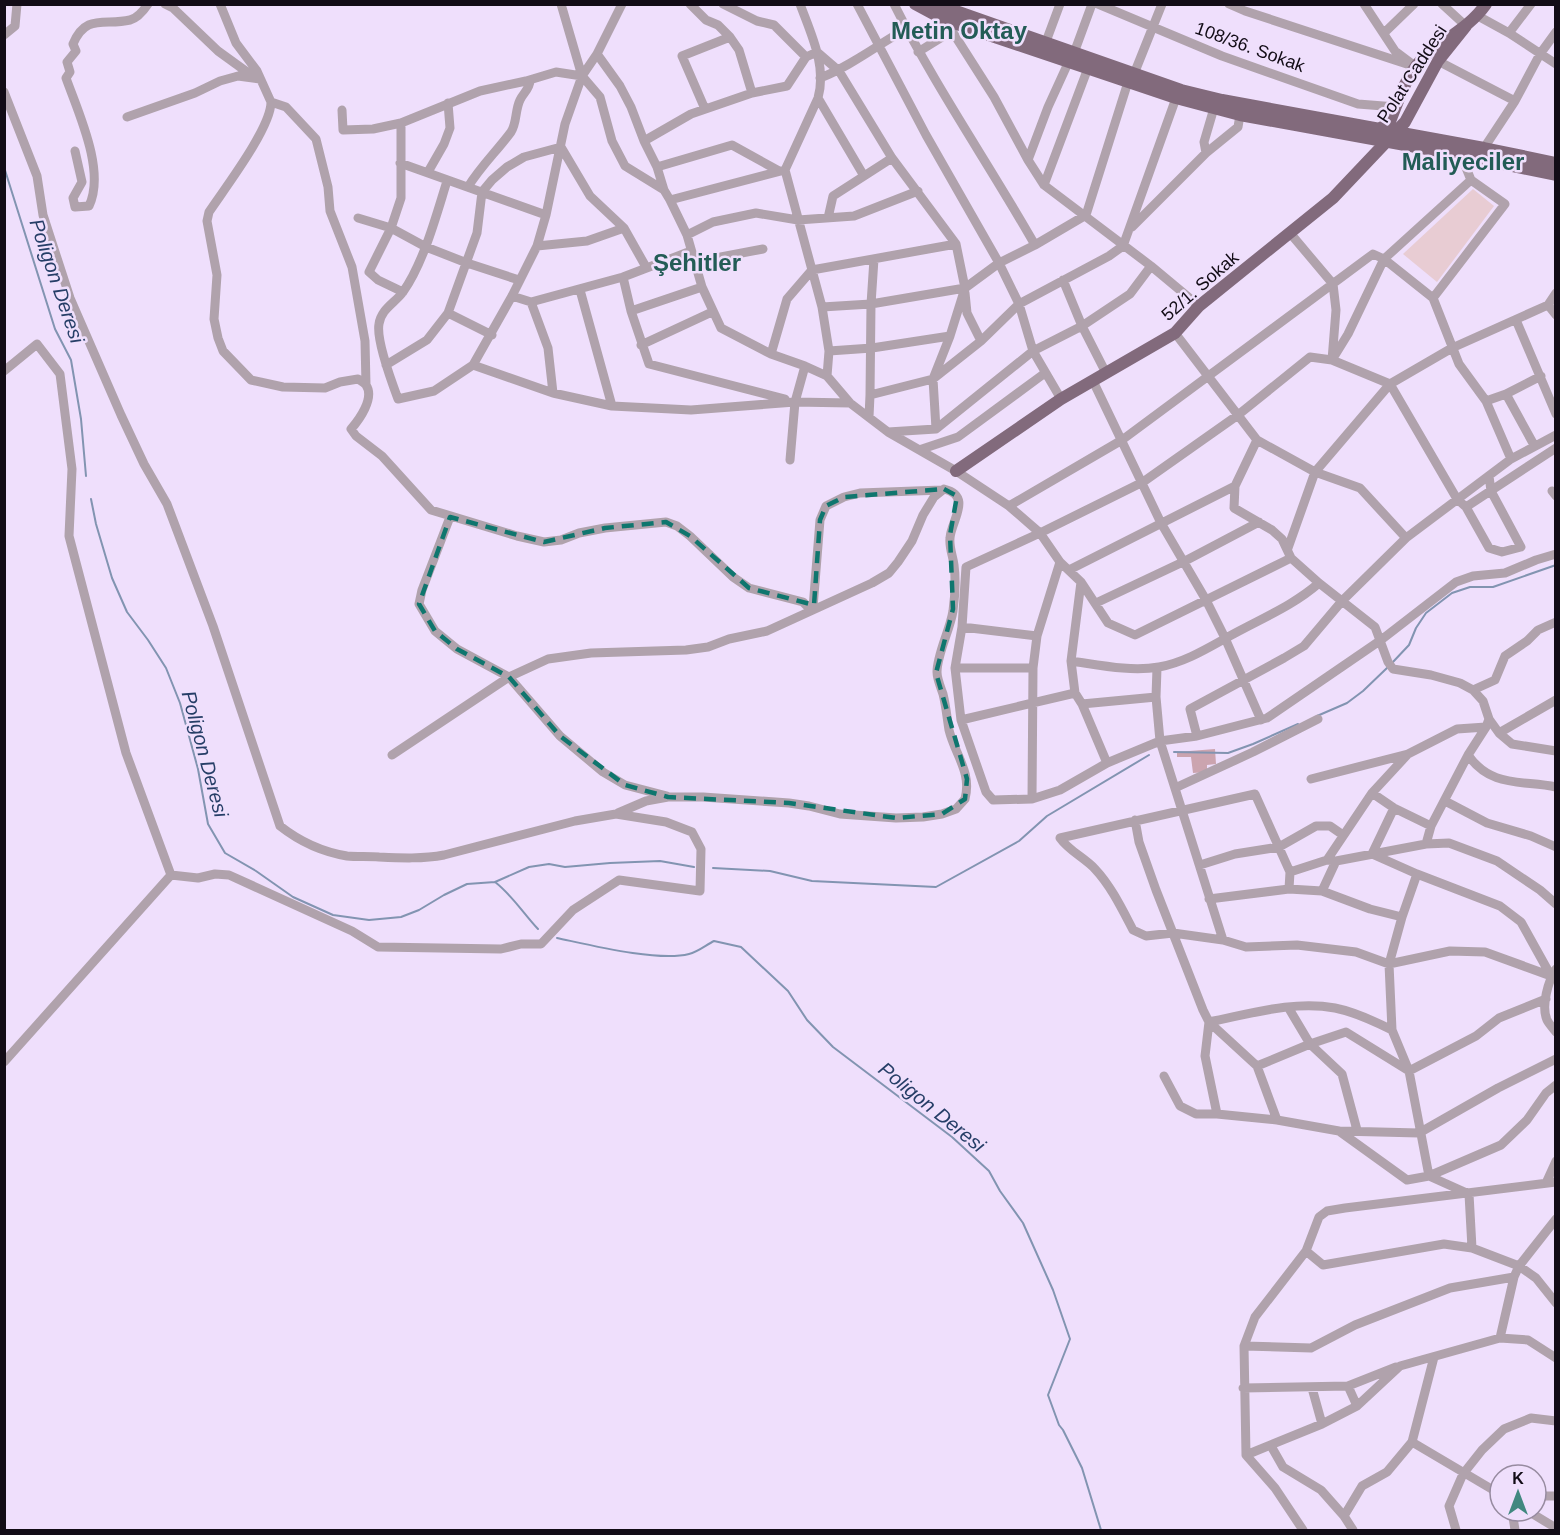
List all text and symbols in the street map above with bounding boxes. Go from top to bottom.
district label: Metin Oktay [891,17,1028,44]
street label: 108/36. Sokak [1193,18,1308,76]
street label: Polat Caddesi [1373,22,1451,126]
district label: Maliyeciler [1402,148,1524,175]
water label: Poligon Deresi [25,216,89,347]
street label: 52/1. Sokak [1158,247,1243,325]
district label: Şehitler [653,249,741,276]
water label: Poligon Deresi [178,688,233,820]
water label: Poligon Deresi [875,1058,990,1157]
north arrow [1488,1463,1548,1523]
text: K [1512,1470,1524,1487]

